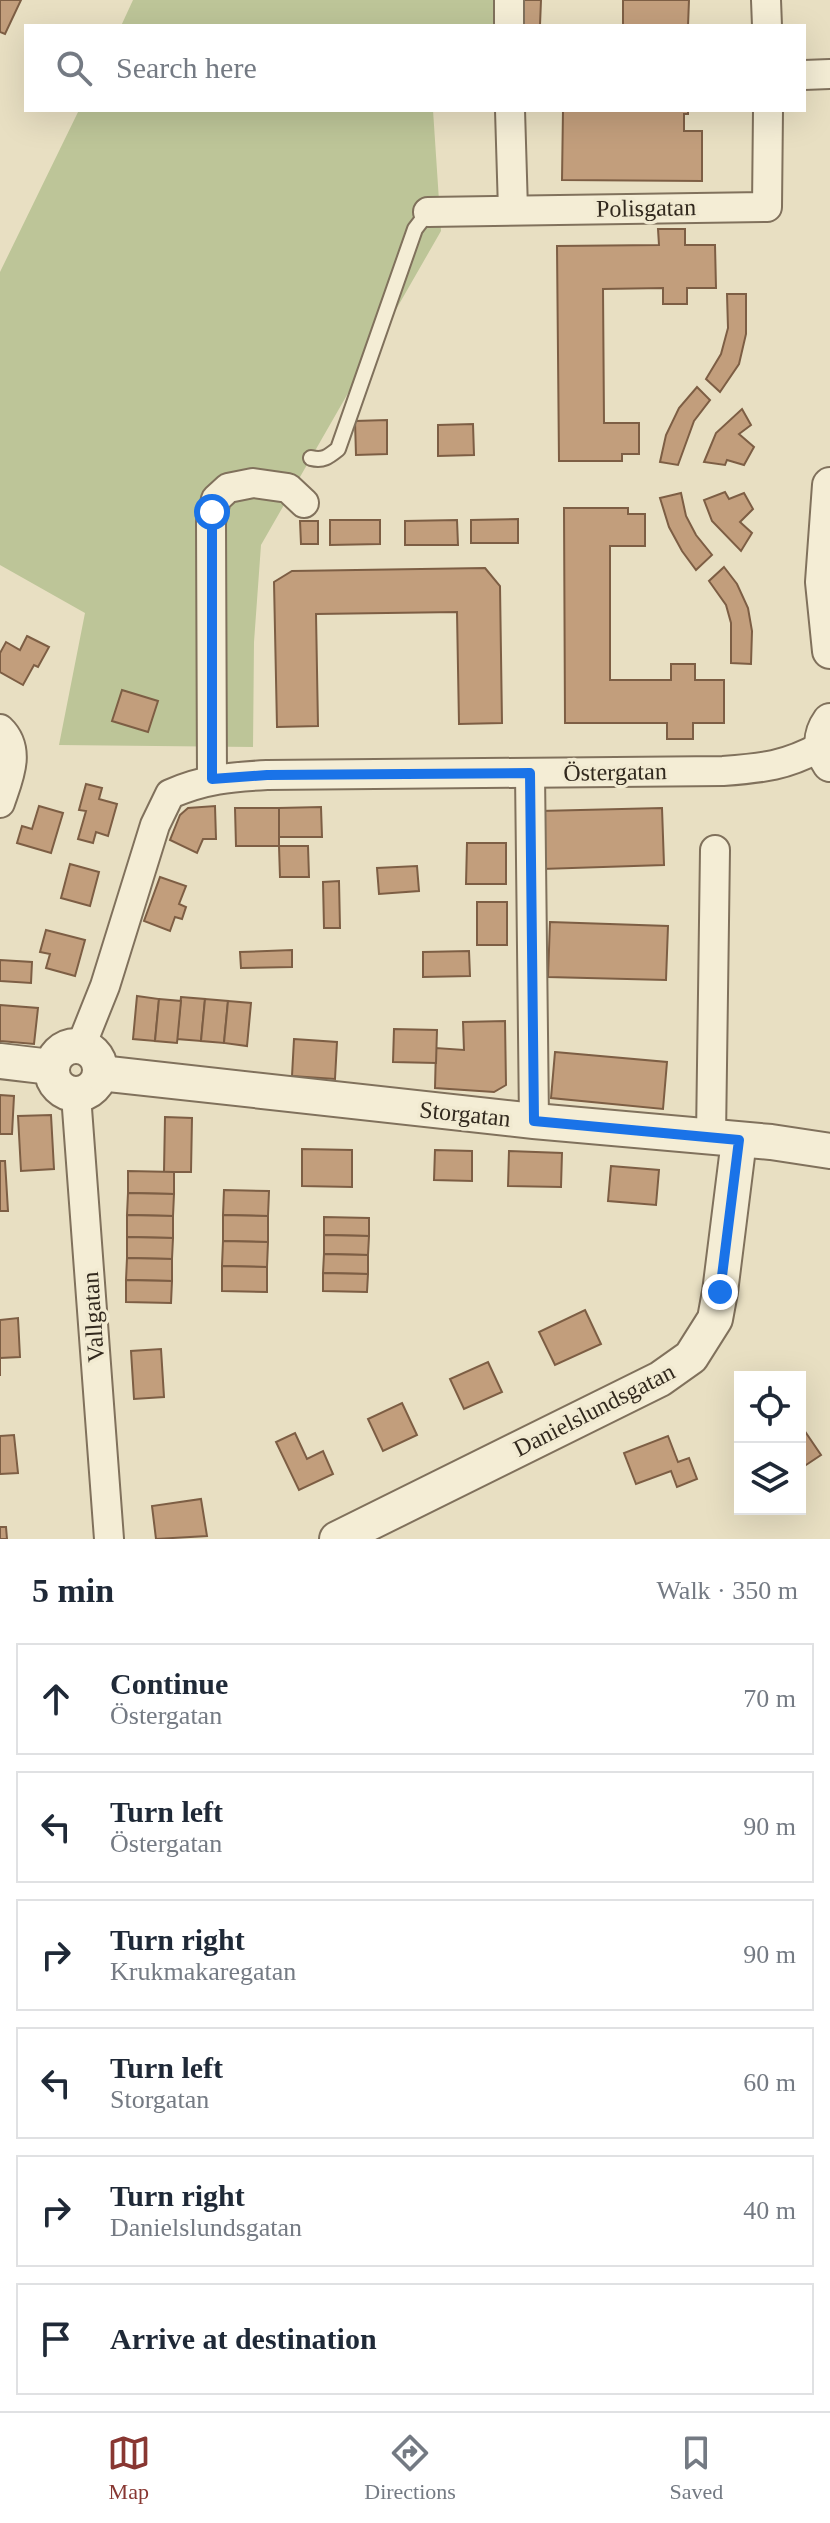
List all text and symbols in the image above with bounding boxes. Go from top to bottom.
search box [24,24,806,112]
icon: search [52,46,96,90]
text: Search here [116,51,257,84]
street label: Polisgatan [596,194,696,222]
route start [194,494,230,530]
street label: Östergatan [563,758,667,786]
street label: Storgatan [418,1096,512,1132]
street label: Vallgatan [77,1271,109,1363]
route end [702,1274,738,1310]
street label: Danielslundsgatan [509,1358,679,1462]
map controls [734,1371,806,1515]
button: locate [734,1371,806,1443]
button: layers [734,1443,806,1515]
text: 5 min [32,1572,114,1609]
text: Walk · 350 m [656,1576,798,1605]
text: Continue [110,1667,228,1700]
icon: ahead [34,1677,78,1721]
text: 70 m [743,1684,796,1713]
text: Östergatan [110,1701,222,1730]
text: Turn left [110,1795,223,1828]
icon: left [34,1805,78,1849]
text: 90 m [743,1812,796,1841]
text: Östergatan [110,1829,222,1858]
text: Turn right [110,1923,245,1956]
icon: right [34,1933,78,1977]
text: 90 m [743,1940,796,1969]
text: Krukmakaregatan [110,1957,296,1986]
text: Turn left [110,2051,223,2084]
icon: left [34,2061,78,2105]
text: 60 m [743,2068,796,2097]
text: Storgatan [110,2085,209,2114]
text: Turn right [110,2179,245,2212]
icon: right [34,2189,78,2233]
text: 40 m [743,2196,796,2225]
text: Danielslundsgatan [110,2213,302,2242]
icon: arrive [34,2317,78,2361]
text: Arrive at destination [110,2322,377,2355]
tab: Map [107,2431,151,2505]
tab: Directions [364,2431,456,2505]
tab: Saved [669,2431,723,2505]

